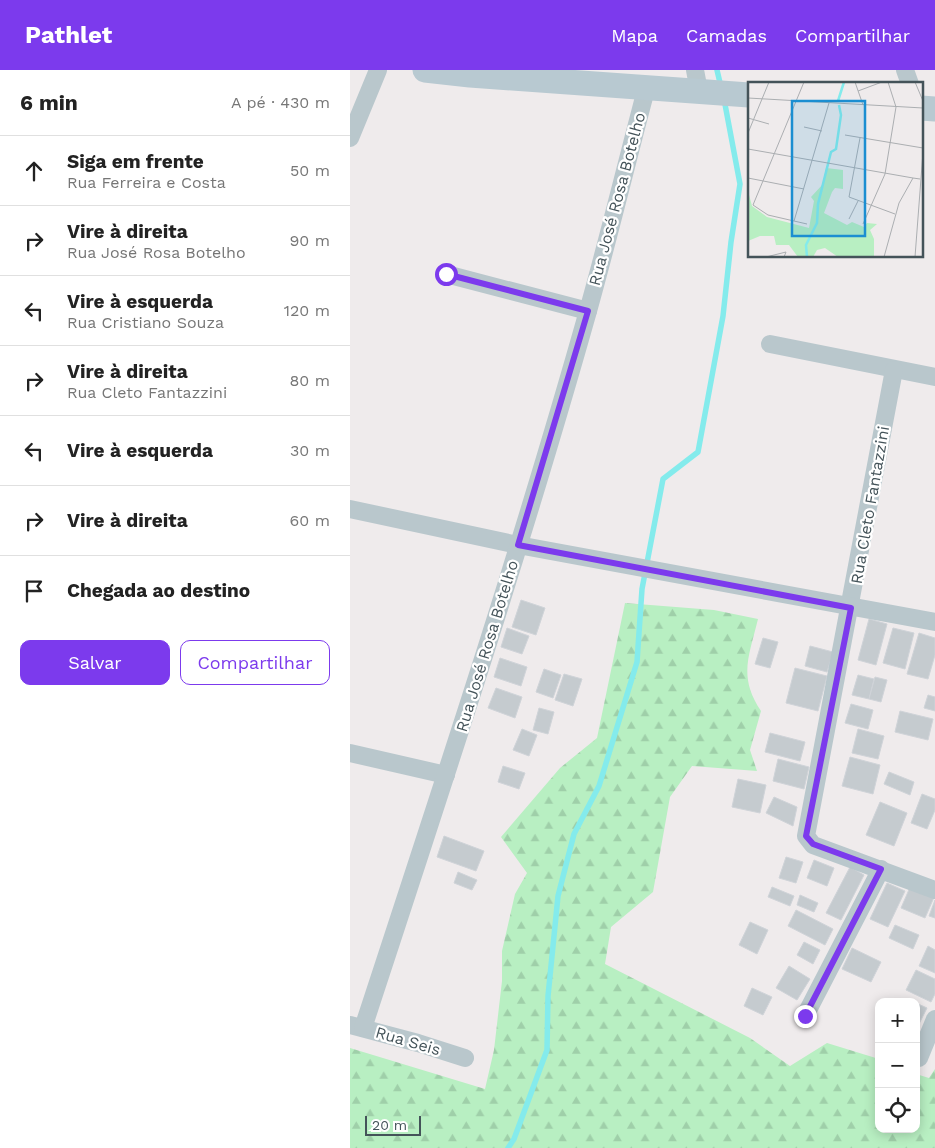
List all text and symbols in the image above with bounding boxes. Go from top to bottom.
text: Pathlet [25,21,112,49]
text: Mapa [611,25,658,46]
text: Camadas [686,25,767,46]
text: Compartilhar [795,25,910,46]
inset map [748,82,922,258]
text: 6 min [20,90,78,115]
text: A pé · 430 m [231,93,330,112]
street label: Rua José Rosa Botelho [585,110,649,288]
text: Siga em frente [67,150,204,173]
icon: ahead [20,157,48,185]
text: 50 m [290,161,330,180]
text: Rua Ferreira e Costa [67,173,226,192]
text: Vire à direita [67,220,188,243]
icon: right [20,227,48,255]
text: 90 m [289,231,330,250]
text: Rua José Rosa Botelho [67,243,246,262]
route start [435,263,458,286]
text: Vire à esquerda [67,290,213,313]
icon: left [20,297,48,325]
text: 120 m [284,301,330,320]
text: Rua Cristiano Souza [67,313,224,332]
text: Vire à direita [67,360,188,383]
icon: right [20,367,48,395]
text: 80 m [289,371,330,390]
text: Rua Cleto Fantazzini [67,383,227,402]
street label: Rua Cleto Fantazzini [847,424,893,586]
icon: left [20,437,48,465]
text: Vire à esquerda [67,439,213,462]
text: 30 m [290,441,330,460]
icon: right [20,507,48,535]
text: Vire à direita [67,509,188,532]
text: 60 m [290,511,330,530]
street label: Rua José Rosa Botelho [452,558,522,734]
icon: arrive [20,577,48,605]
text: Chegada ao destino [67,579,250,602]
button: Salvar [20,640,170,685]
button: Compartilhar [180,640,330,685]
map controls [875,998,920,1133]
button: + [875,998,920,1043]
route end [794,1005,817,1028]
street label: Rua Seis [373,1023,443,1059]
button: − [875,1043,920,1088]
button: locate [875,1088,920,1133]
scale bar [365,1113,421,1136]
text: 20 m [372,1117,407,1133]

